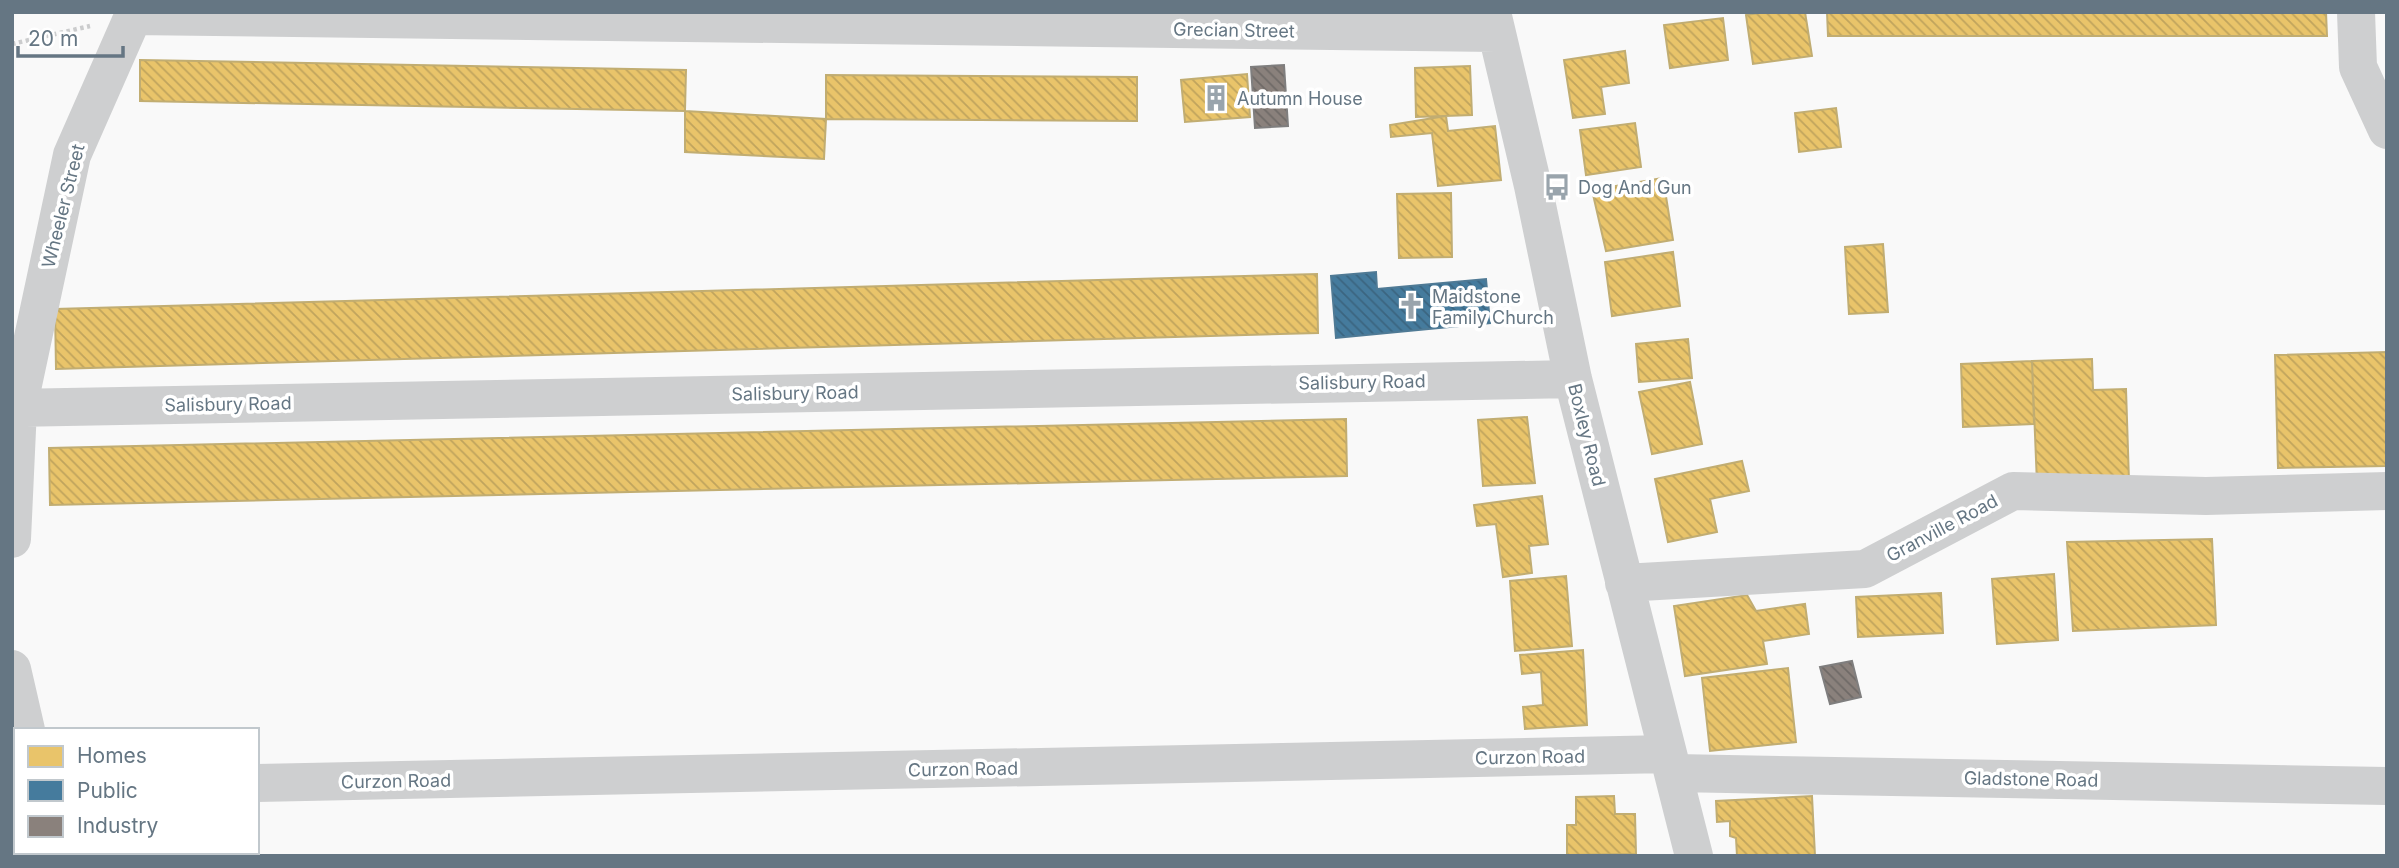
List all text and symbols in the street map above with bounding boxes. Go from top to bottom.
scale bar [18,14,122,58]
street label: Grecian Street [1173,18,1295,42]
text: 20 m [28,26,78,51]
building icon: Autumn House [1201,83,1231,113]
place label: Autumn House [1237,88,1363,109]
street label: Wheeler Street [37,142,89,270]
bus stop icon: Dog And Gun [1542,172,1572,202]
place label: Dog And Gun [1578,177,1692,198]
place label: Maidstone Family Church [1432,286,1554,328]
church icon: Maidstone Family Church [1396,291,1426,321]
street label: Salisbury Road [1298,370,1426,394]
street label: Salisbury Road [731,381,859,405]
street label: Boxley Road [1564,381,1610,489]
street label: Salisbury Road [164,392,292,416]
street label: Granville Road [1883,490,2001,566]
legend [14,728,259,854]
text: Homes [77,743,147,768]
street label: Curzon Road [1475,746,1585,768]
street label: Curzon Road [908,758,1018,780]
street label: Gladstone Road [1964,767,2098,791]
street label: Curzon Road [341,770,451,792]
text: Public [77,778,138,803]
text: Industry [77,813,159,838]

